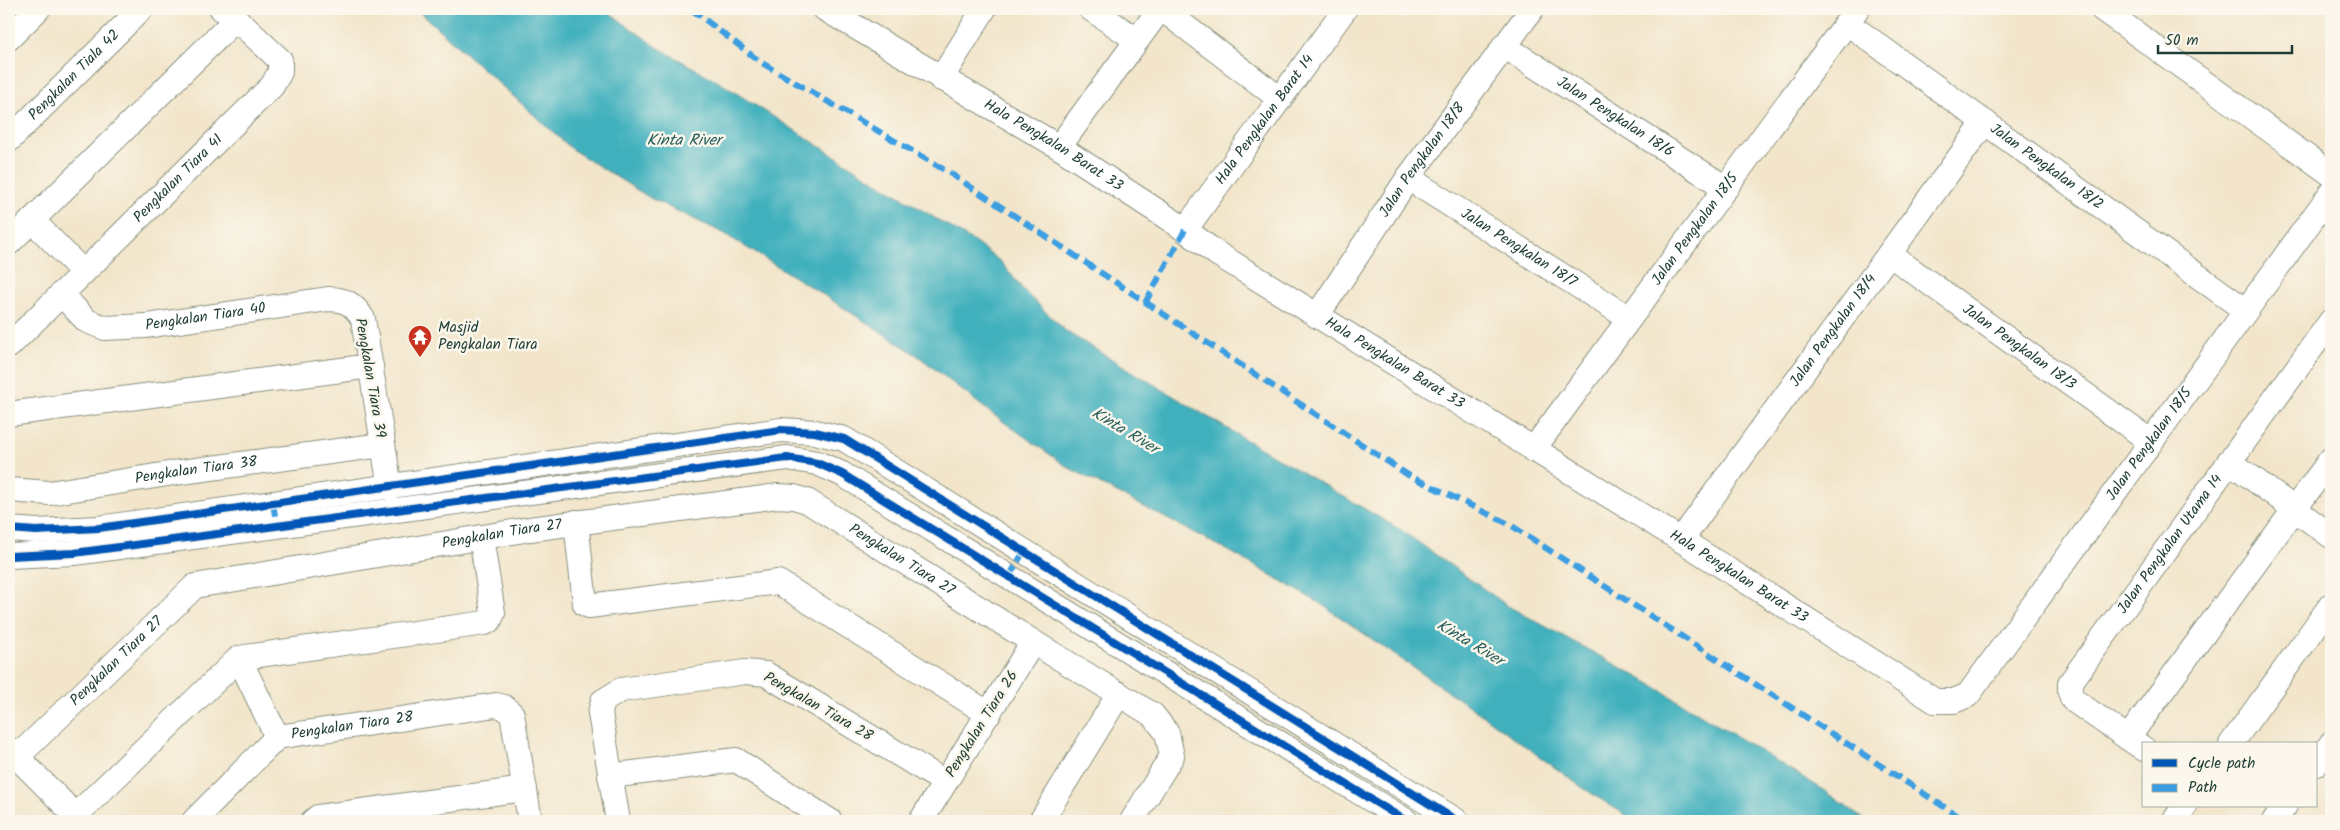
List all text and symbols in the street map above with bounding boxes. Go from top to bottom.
scale bar [2158,22,2291,54]
street label: Pengkalan Tiala 42 [23,24,126,126]
text: 50 m [2165,29,2199,53]
street label: Hala Pengkalan Barat 14 [1209,50,1320,190]
street label: Jalan Pengkalan 18/6 [1552,71,1679,164]
street label: Hala Pengkalan Barat 33 [979,93,1128,198]
street label: Jalan Pengkalan 18/8 [1373,97,1472,222]
street label: Jalan Pengkalan 18/2 [1985,118,2109,216]
street label: Pengkalan Tiara 41 [128,128,229,229]
water label: Kinta River [647,128,725,153]
street label: Jalan Pengkalan 18/5 [1646,167,1745,291]
street label: Jalan Pengkalan 18/7 [1456,202,1582,295]
street label: Jalan Pengkalan 18/4 [1784,269,1883,392]
street label: Pengkalan Tiara 40 [144,296,268,338]
street label: Jalan Pengkalan 18/3 [1957,298,2081,397]
street label: Hala Pengkalan Barat 33 [1320,311,1469,416]
street label: Pengkalan Tiara 39 [348,316,392,440]
place label: Masjid Pengkalan Tiara [438,316,537,357]
temple icon: Masjid Pengkalan Tiara [407,324,433,358]
street label: Jalan Pengkalan 18/5 [2100,382,2199,506]
water label: Kinta River [1087,401,1166,463]
street label: Pengkalan Tiara 38 [133,450,260,491]
street label: Jalan Pengkalan Utama 14 [2111,469,2229,619]
street label: Pengkalan Tiara 27 [440,513,564,556]
street label: Pengkalan Tiara 27 [844,518,960,603]
street label: Hala Pengkalan Barat 33 [1665,524,1813,630]
street label: Pengkalan Tiara 27 [64,610,169,712]
water label: Kinta River [1432,613,1511,675]
street label: Pengkalan Tiara 28 [759,666,878,749]
street label: Pengkalan Tiara 26 [939,666,1025,782]
street label: Pengkalan Tiara 28 [289,705,416,747]
legend [2142,742,2318,808]
text: Cycle path [2188,752,2255,776]
text: Path [2188,776,2217,800]

